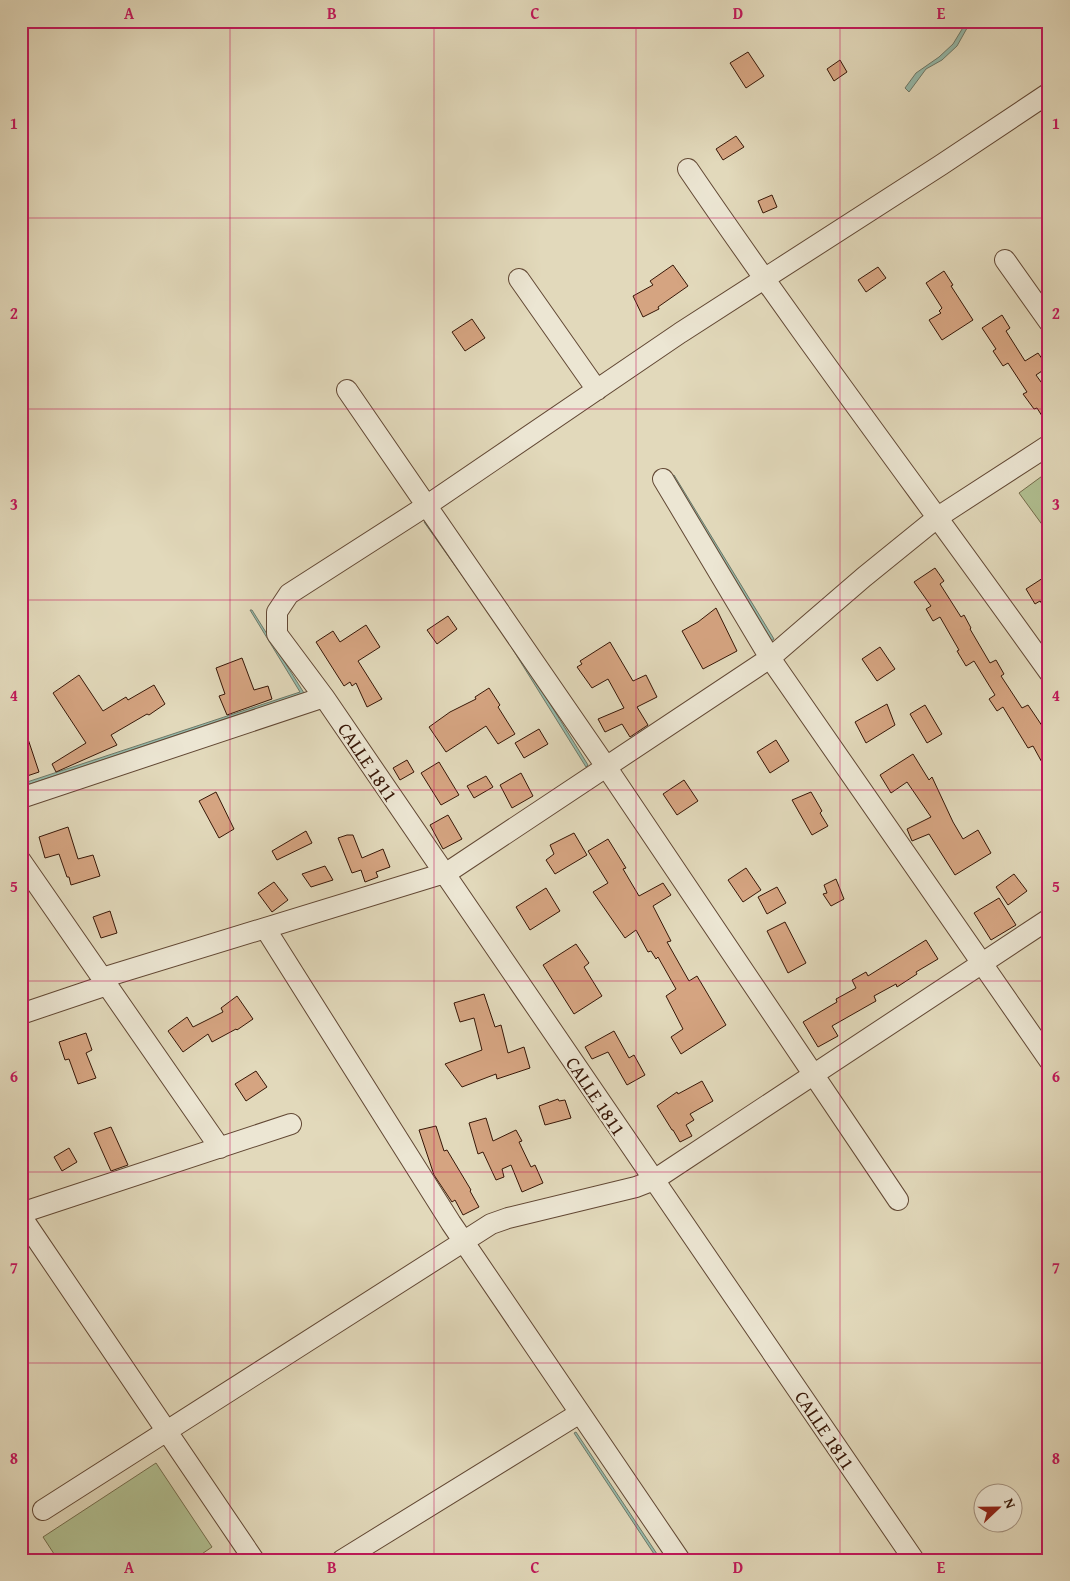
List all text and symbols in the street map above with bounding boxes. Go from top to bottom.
text: A [124,1,135,25]
text: B [327,1,337,25]
text: C [530,1,540,25]
text: D [733,1,743,25]
text: E [937,1,946,25]
text: 1 [10,111,18,135]
text: 1 [1052,111,1060,135]
text: 2 [10,301,18,325]
text: 2 [1052,301,1060,325]
text: 3 [10,492,18,516]
text: 3 [1052,492,1060,516]
text: 4 [10,683,18,707]
text: 4 [1052,683,1060,707]
street label: CALLE 1811 [331,717,405,807]
text: 5 [10,874,18,898]
text: 5 [1052,874,1060,898]
street label: CALLE 1811 [559,1051,633,1141]
text: 6 [10,1064,18,1088]
text: 6 [1052,1064,1060,1088]
text: 7 [10,1255,18,1279]
text: 7 [1052,1255,1060,1279]
street label: CALLE 1811 [788,1385,862,1475]
text: 8 [10,1446,18,1470]
text: 8 [1052,1446,1060,1470]
north arrow [972,1484,1022,1534]
text: N [999,1495,1021,1512]
text: A [124,1555,135,1579]
text: B [327,1555,337,1579]
text: C [530,1555,540,1579]
text: D [733,1555,743,1579]
text: E [937,1555,946,1579]

